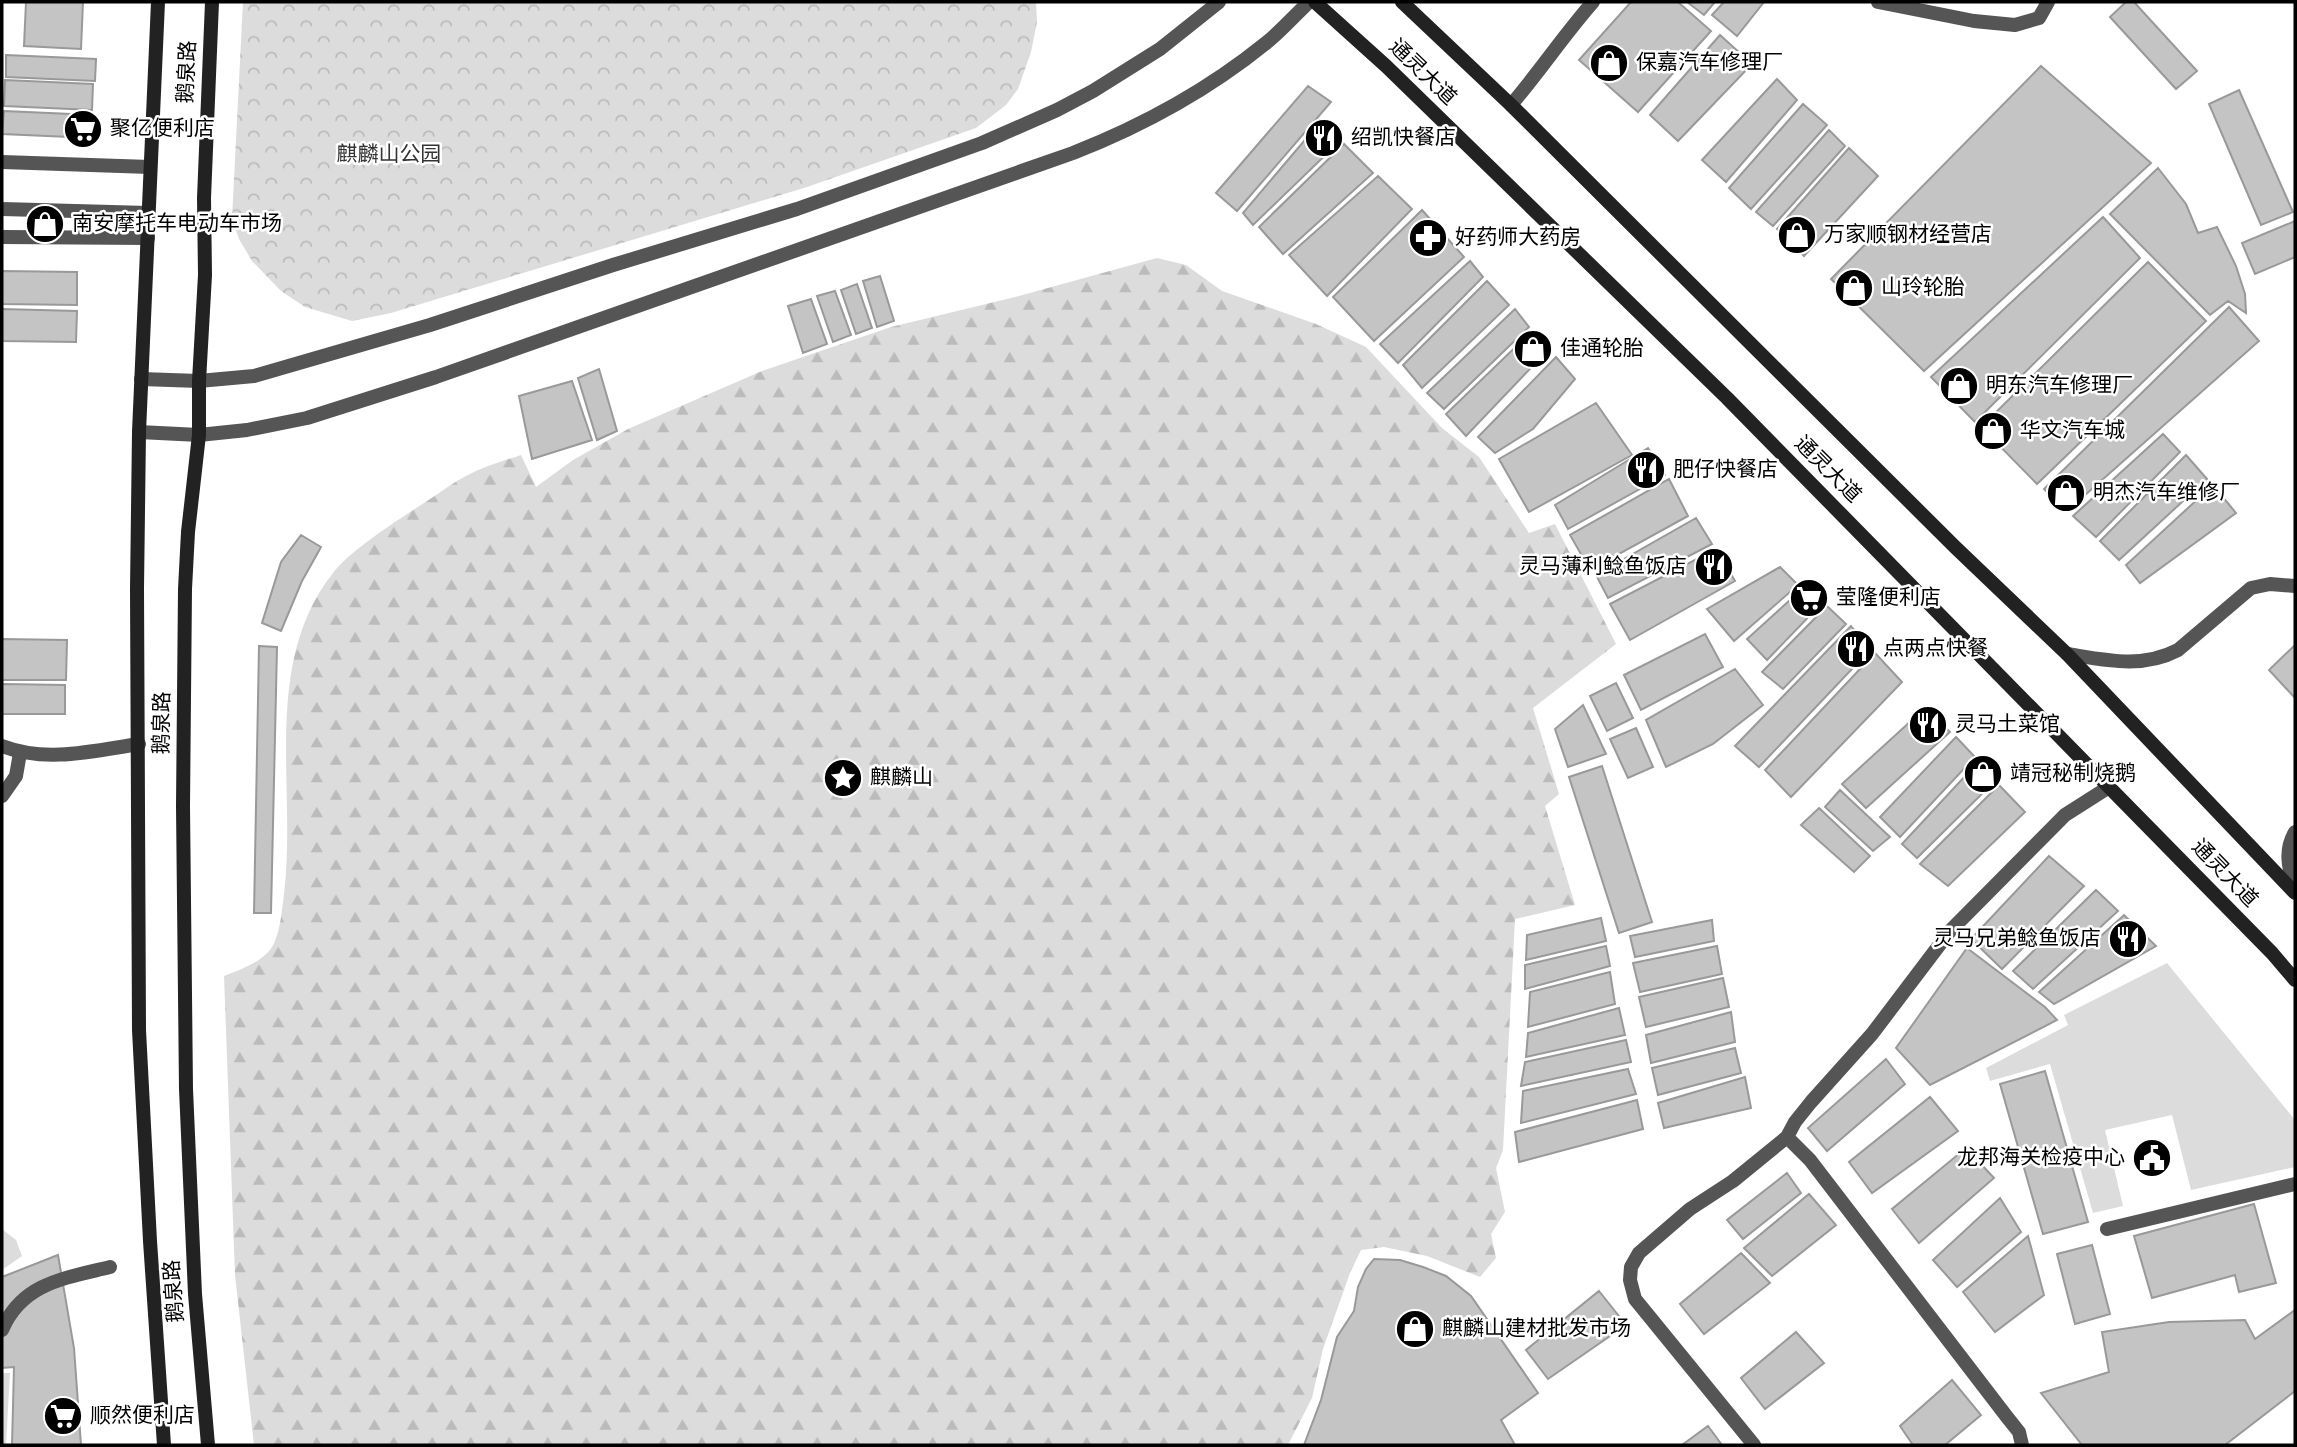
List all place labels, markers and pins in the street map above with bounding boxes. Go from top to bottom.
shop icon: 保嘉汽车修理厂 [1588,42,1630,84]
place label: 保嘉汽车修理厂 [1636,50,1783,77]
supermarket icon: 聚亿便利店 [62,108,104,150]
place label: 聚亿便利店 [110,116,215,143]
restaurant icon: 绍凯快餐店 [1303,117,1345,159]
place label: 绍凯快餐店 [1351,125,1456,152]
shop icon: 南安摩托车电动车市场 [24,203,66,245]
place label: 南安摩托车电动车市场 [72,211,282,238]
shop icon: 万家顺钢材经营店 [1776,214,1818,256]
pharmacy icon: 好药师大药房 [1407,217,1449,259]
place label: 万家顺钢材经营店 [1824,222,1992,249]
place label: 好药师大药房 [1455,225,1581,252]
shop icon: 山玲轮胎 [1833,267,1875,309]
place label: 山玲轮胎 [1881,275,1965,302]
shop icon: 佳通轮胎 [1512,328,1554,370]
place label: 佳通轮胎 [1560,336,1644,363]
shop icon: 明东汽车修理厂 [1938,365,1980,407]
place label: 明东汽车修理厂 [1986,373,2133,400]
shop icon: 华文汽车城 [1972,410,2014,452]
place label: 华文汽车城 [2020,418,2125,445]
restaurant icon: 肥仔快餐店 [1625,449,1667,491]
place label: 肥仔快餐店 [1673,457,1778,484]
shop icon: 明杰汽车维修厂 [2045,472,2087,514]
place label: 明杰汽车维修厂 [2093,480,2240,507]
restaurant icon: 灵马薄利鲶鱼饭店 [1693,546,1735,588]
place label: 灵马薄利鲶鱼饭店 [1519,554,1687,581]
supermarket icon: 莹隆便利店 [1788,577,1830,619]
place label: 莹隆便利店 [1836,585,1941,612]
restaurant icon: 点两点快餐 [1835,628,1877,670]
place label: 点两点快餐 [1883,636,1988,663]
restaurant icon: 灵马土菜馆 [1907,704,1949,746]
place label: 灵马土菜馆 [1955,712,2060,739]
shop icon: 靖冠秘制烧鹅 [1962,753,2004,795]
place icon: 麒麟山 [822,757,864,799]
place label: 靖冠秘制烧鹅 [2010,761,2136,788]
place label: 麒麟山 [870,765,933,792]
restaurant icon: 灵马兄弟鲶鱼饭店 [2107,918,2149,960]
place label: 灵马兄弟鲶鱼饭店 [1933,926,2101,953]
public building icon: 龙邦海关检疫中心 [2131,1137,2173,1179]
place label: 龙邦海关检疫中心 [1957,1145,2125,1172]
shop icon: 麒麟山建材批发市场 [1394,1308,1436,1350]
place label: 麒麟山建材批发市场 [1442,1316,1631,1343]
supermarket icon: 顺然便利店 [42,1395,84,1437]
place label: 顺然便利店 [90,1403,195,1430]

